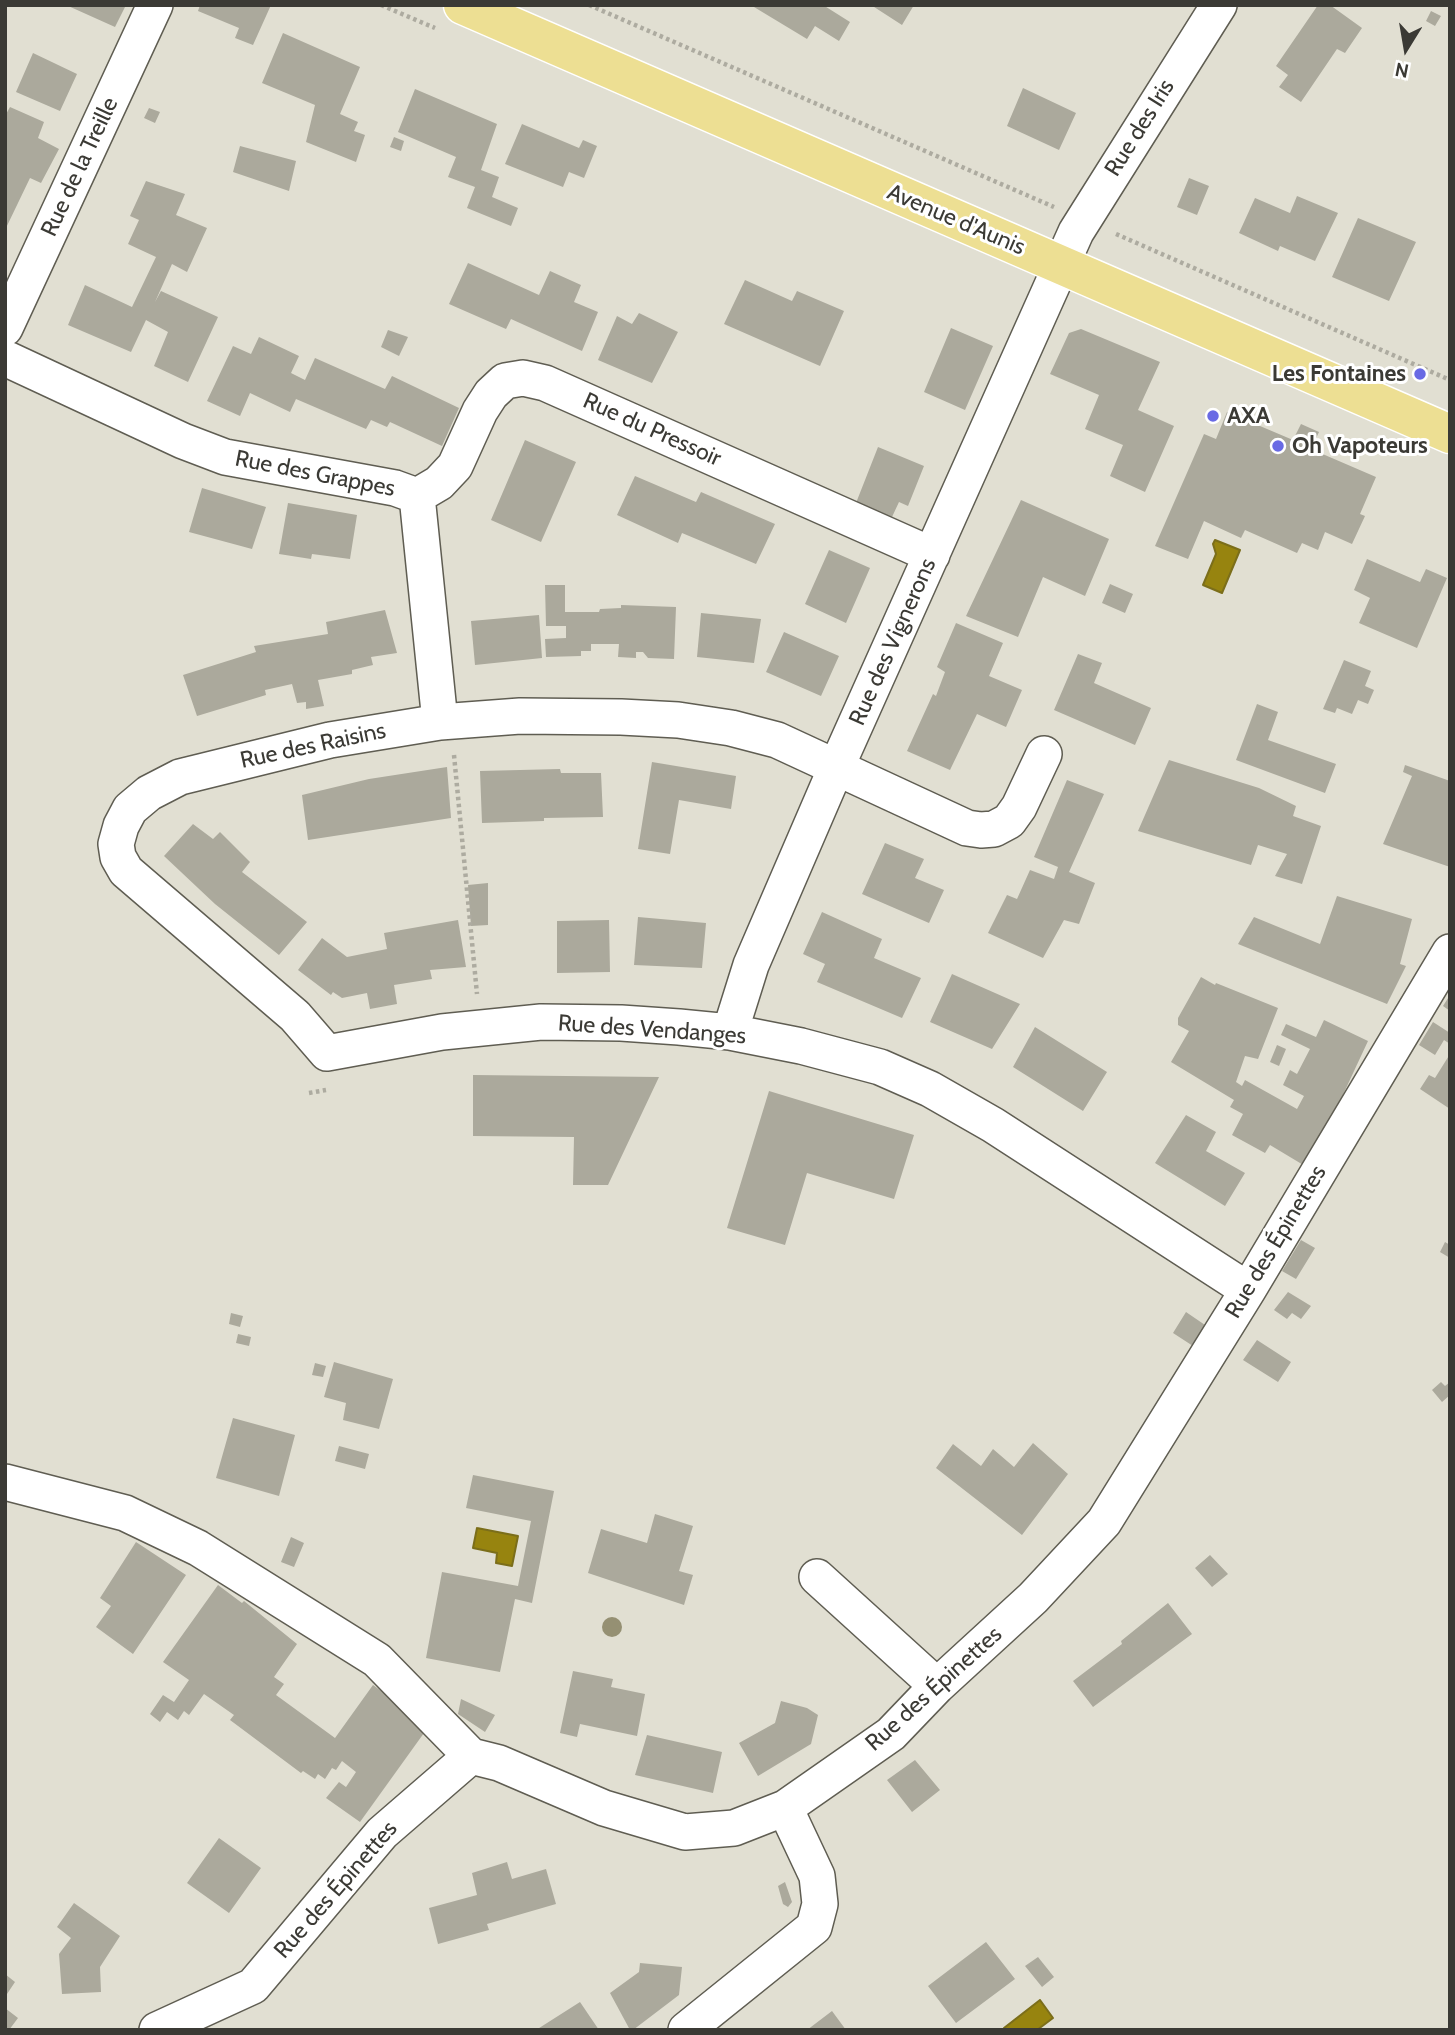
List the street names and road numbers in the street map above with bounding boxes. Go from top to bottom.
street label: Rue des Iris [1099,74,1181,182]
street label: Rue de la Treille [36,93,124,241]
street label: Avenue d'Aunis [883,179,1029,261]
street label: Rue du Pressoir [579,387,725,473]
street label: Rue des Grappes [233,445,397,503]
street label: Rue des Vignerons [844,554,942,730]
street label: Rue des Raisins [238,717,388,775]
street label: Rue des Vendanges [557,1010,747,1050]
street label: Rue des Épinettes [1220,1161,1332,1323]
street label: Rue des Épinettes [860,1621,1008,1757]
street label: Rue des Épinettes [269,1816,403,1964]

